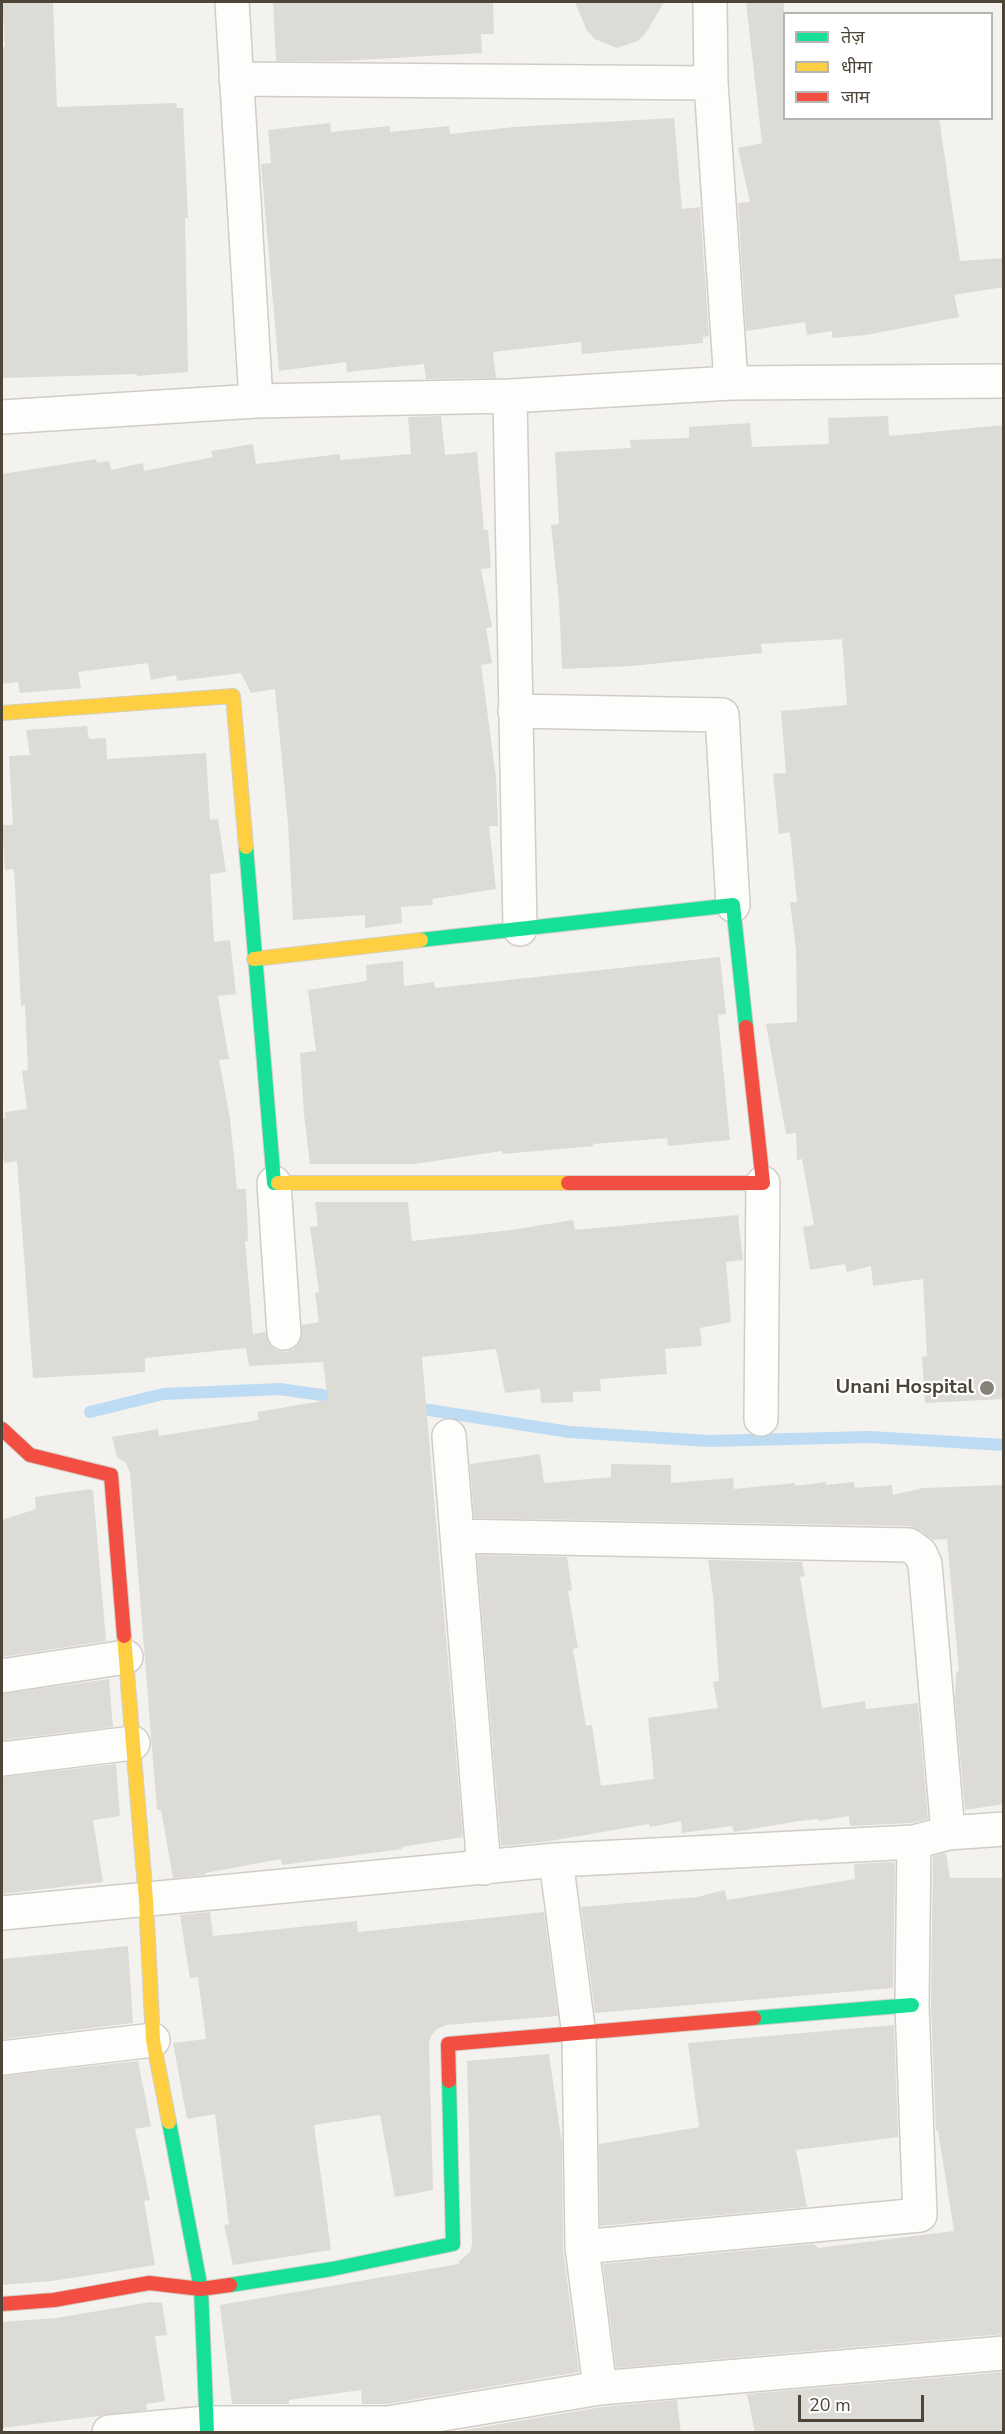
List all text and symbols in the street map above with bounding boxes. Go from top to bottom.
legend [783,12,993,120]
text: तेज़ [841,25,865,49]
text: धीमा [841,55,872,79]
text: जाम [841,85,870,109]
place label: Unani Hospital [836,1376,974,1400]
marker: Unani Hospital [978,1379,996,1397]
scale bar [801,2383,927,2421]
text: 20 m [809,2393,851,2417]

